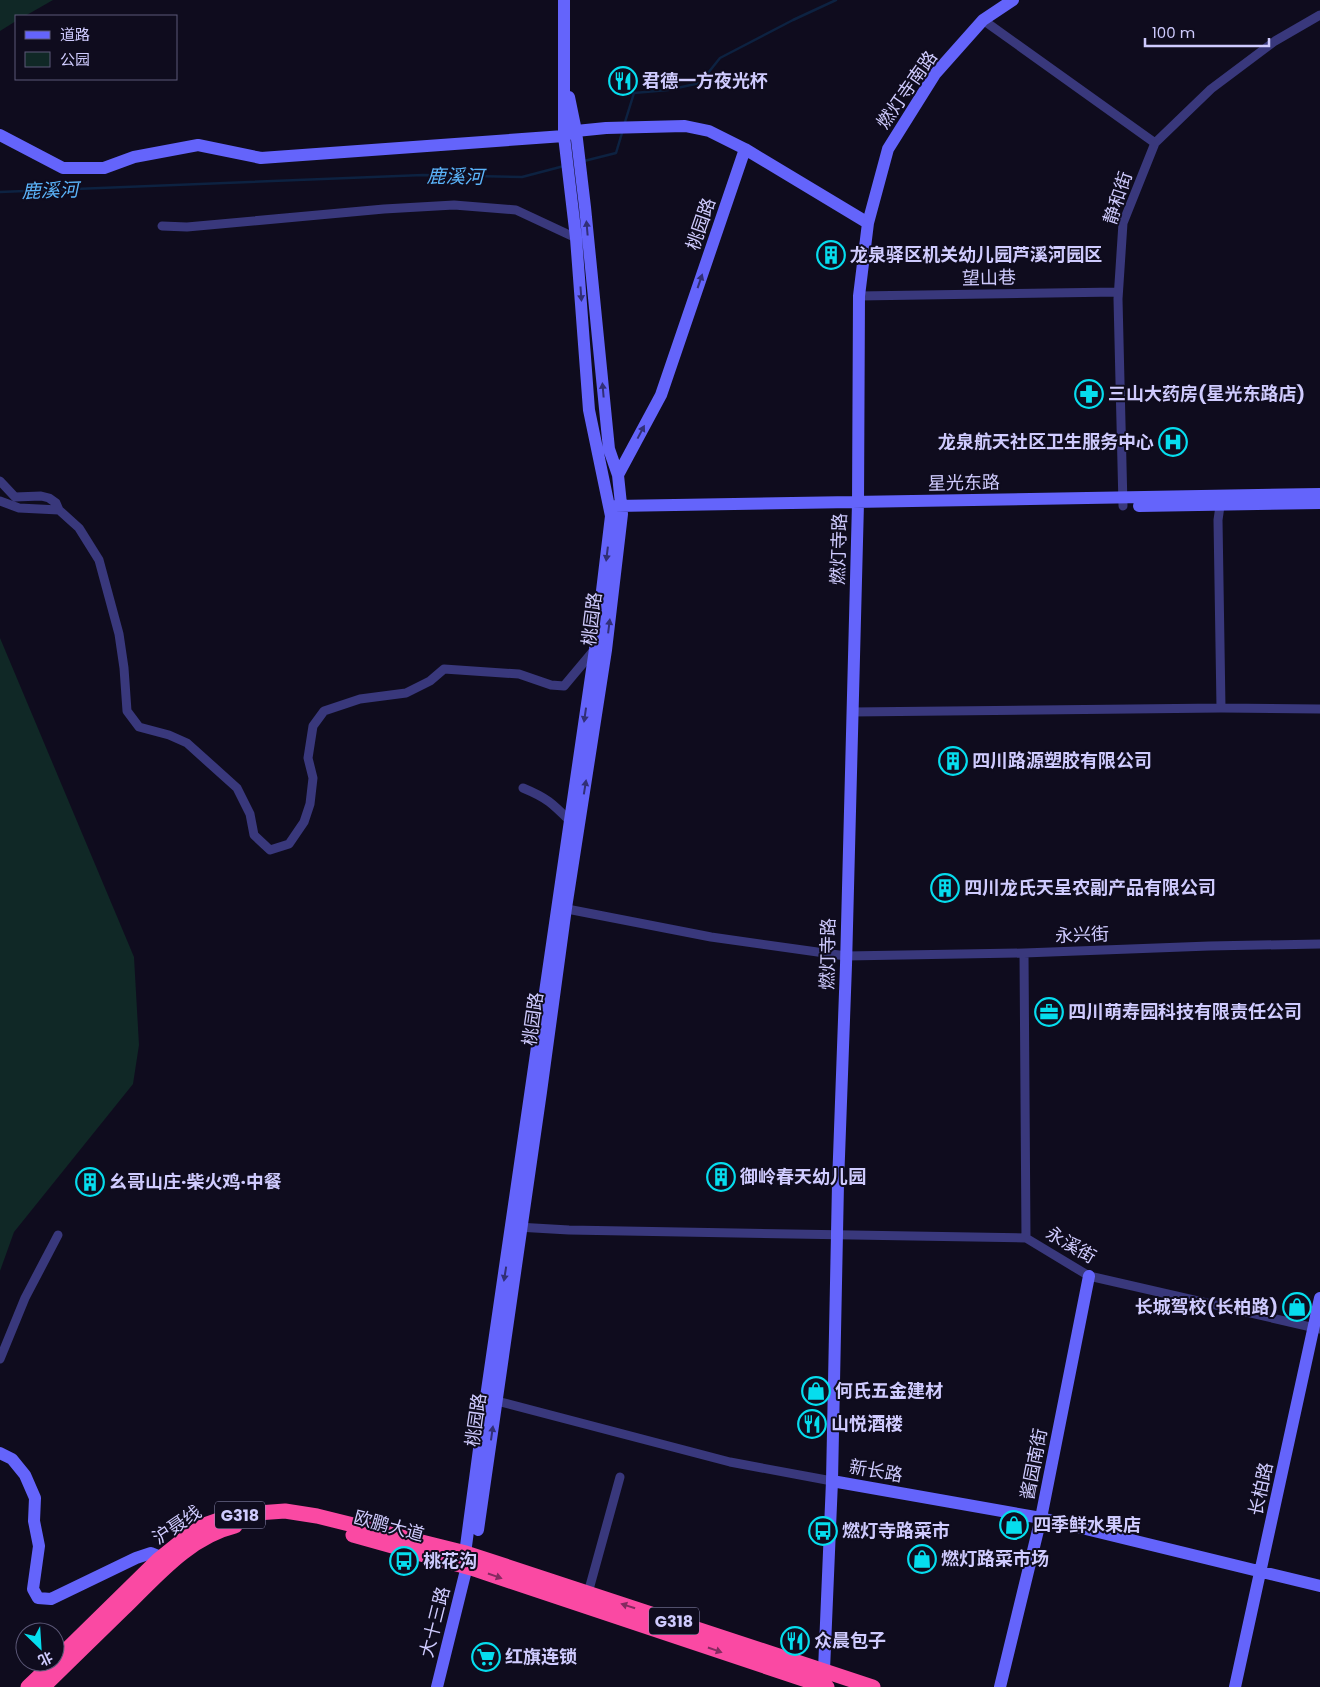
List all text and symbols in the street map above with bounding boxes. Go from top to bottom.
legend [15,15,178,80]
scale bar [1145,15,1269,47]
text: 100 m [1152,22,1195,43]
text: 道路 [60,24,90,45]
street label: 燃灯寺南路 [871,46,943,134]
text: 公园 [60,49,90,70]
restaurant icon: 君德一方夜光杯 [608,66,638,96]
place label: 君德一方夜光杯 [642,68,768,93]
water label: 鹿溪河 [426,163,488,191]
street label: 静和街 [1097,168,1138,227]
water label: 鹿溪河 [21,176,83,205]
street label: 桃园路 [680,194,721,253]
one-way arrow [583,220,591,236]
building icon: 龙泉驿区机关幼儿园芦溪河园区 [816,240,846,270]
place label: 龙泉驿区机关幼儿园芦溪河园区 [850,242,1102,267]
street label: 望山巷 [962,265,1016,290]
one-way arrow [696,273,704,288]
one-way arrow [577,287,585,303]
pharmacy icon: 三山大药房(星光东路店) [1074,379,1104,409]
one-way arrow [599,381,607,397]
place label: 三山大药房(星光东路店) [1108,381,1305,406]
one-way arrow [637,425,645,439]
hospital icon: 龙泉航天社区卫生服务中心 [1158,427,1188,457]
place label: 龙泉航天社区卫生服务中心 [938,429,1154,454]
street label: 星光东路 [928,469,1000,496]
street label: 燃灯寺路 [825,513,852,585]
one-way arrow [603,546,611,562]
street label: 桃园路 [576,591,607,647]
one-way arrow [605,618,613,634]
one-way arrow [581,707,589,723]
building icon: 四川路源塑胶有限公司 [938,746,968,776]
place label: 四川路源塑胶有限公司 [972,748,1152,773]
one-way arrow [582,779,590,795]
building icon: 四川龙氏天呈农副产品有限公司 [930,873,960,903]
place label: 四川龙氏天呈农副产品有限公司 [964,875,1216,900]
street label: 燃灯寺路 [814,918,841,990]
street label: 永兴街 [1055,921,1109,948]
street label: 桃园路 [516,990,549,1047]
office icon: 四川萌寿园科技有限责任公司 [1034,997,1064,1027]
place label: 四川萌寿园科技有限责任公司 [1068,999,1302,1024]
building icon: 御岭春天幼儿园 [706,1162,736,1192]
place label: 御岭春天幼儿园 [739,1164,866,1189]
building icon: 幺哥山庄·柴火鸡·中餐 [75,1167,105,1197]
place label: 幺哥山庄·柴火鸡·中餐 [109,1169,282,1194]
street label: 永溪街 [1042,1220,1101,1269]
one-way arrow [500,1267,508,1283]
shop icon: 长城驾校(长柏路) [1282,1292,1312,1322]
place label: 长城驾校(长柏路) [1135,1294,1278,1319]
shop icon: 何氏五金建材 [801,1376,831,1406]
place label: 何氏五金建材 [835,1378,943,1403]
street label: 桃园路 [459,1391,492,1448]
restaurant icon: 山悦酒楼 [797,1409,827,1439]
place label: 山悦酒楼 [831,1411,903,1436]
one-way arrow [488,1425,496,1441]
street label: 酱园南街 [1014,1426,1053,1502]
street label: 新长路 [847,1454,905,1488]
street label: 长柏路 [1243,1460,1278,1518]
street label: 沪聂线 [147,1499,206,1550]
road number: G318 [215,1502,265,1528]
street label: 欧鹏大道 [351,1504,427,1547]
shop icon: 四季鲜水果店 [999,1510,1029,1540]
place label: 四季鲜水果店 [1033,1512,1141,1537]
bus stop icon: 燃灯寺路菜市 [808,1516,838,1546]
place label: 燃灯寺路菜市 [842,1518,950,1543]
shop icon: 燃灯路菜市场 [907,1544,937,1574]
bus stop icon: 桃花沟 [389,1546,419,1576]
place label: 燃灯路菜市场 [941,1546,1049,1571]
place label: 桃花沟 [423,1548,477,1573]
one-way arrow [488,1572,503,1580]
street label: 大十三路 [414,1584,455,1660]
one-way arrow [620,1602,635,1610]
road number: G318 [649,1608,699,1634]
north arrow [15,1622,65,1672]
restaurant icon: 众晨包子 [780,1626,810,1656]
place label: 众晨包子 [814,1628,886,1653]
supermarket icon: 红旗连锁 [471,1642,501,1672]
place label: 红旗连锁 [505,1644,577,1669]
text: 北 [35,1647,56,1671]
one-way arrow [708,1647,723,1654]

